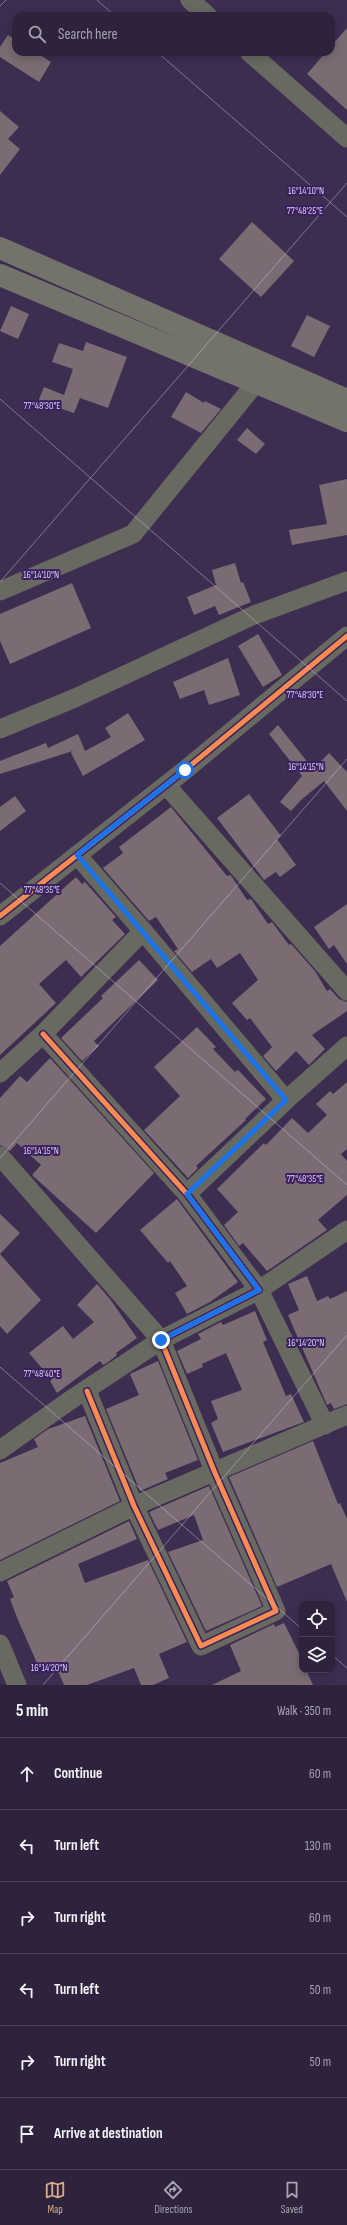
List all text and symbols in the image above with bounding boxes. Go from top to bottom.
search box [12,12,335,56]
icon: search [26,23,48,45]
text: Search here [58,25,118,44]
text: 16°14'10"N [288,185,324,197]
text: 77°48'25"E [287,205,323,217]
text: 77°48'30"E [24,400,60,412]
text: 16°14'10"N [23,569,59,581]
text: 77°48'30"E [287,689,323,701]
route start [176,761,194,779]
text: 16°14'15"N [288,761,324,773]
text: 77°48'35"E [24,884,60,896]
text: 16°14'15"N [23,1145,59,1157]
text: 77°48'35"E [287,1173,323,1185]
route end [152,1331,170,1349]
text: 16°14'20"N [288,1337,324,1349]
text: 77°48'40"E [24,1368,60,1380]
map controls [299,1601,335,1673]
button: locate [299,1601,335,1637]
button: layers [299,1637,335,1673]
text: 16°14'20"N [31,1662,67,1674]
text: 5 min [16,1701,48,1721]
text: Walk · 350 m [277,1703,331,1719]
icon: ahead [16,1763,38,1785]
text: Continue [54,1764,103,1783]
text: 60 m [309,1766,331,1782]
icon: left [16,1835,38,1857]
text: Turn left [54,1836,99,1855]
text: 130 m [305,1838,331,1854]
icon: right [16,1907,38,1929]
text: Turn right [54,1908,106,1927]
text: 60 m [309,1910,331,1926]
icon: left [16,1979,38,2001]
text: Turn left [54,1980,99,1999]
text: 50 m [310,1982,331,1998]
icon: right [16,2051,38,2073]
text: Turn right [54,2052,106,2071]
text: 50 m [310,2054,331,2070]
icon: arrive [16,2123,38,2145]
text: Arrive at destination [54,2124,163,2143]
tab: Map [44,2179,66,2216]
tab: Directions [155,2179,192,2216]
tab: Saved [281,2179,303,2216]

